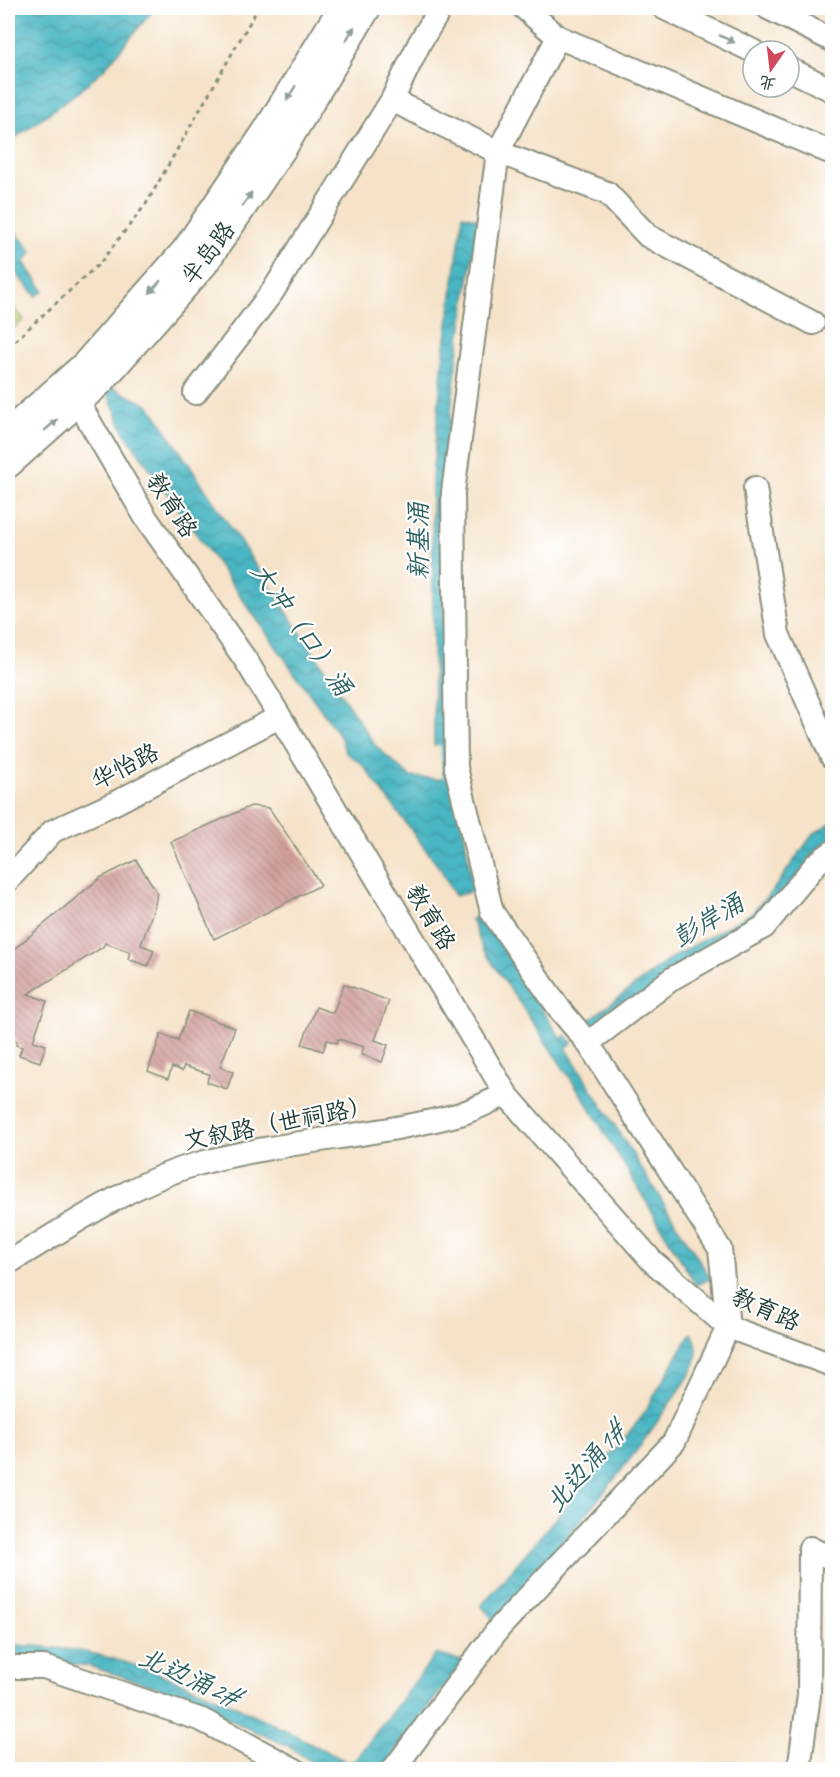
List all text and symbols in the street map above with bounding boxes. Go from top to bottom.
one-way arrow [345,26,356,42]
one-way arrow [719,34,736,43]
north arrow [741,39,801,99]
text: 北 [757,71,778,94]
one-way arrow [285,85,296,101]
one-way arrow [242,191,253,208]
street label: 半岛路 [174,215,242,291]
one-way arrow [149,279,162,294]
one-way arrow [43,419,58,432]
street label: 教育路 [140,467,204,543]
water label: 新基涌 [402,501,435,580]
water label: 大冲（口）涌 [243,556,360,703]
street label: 华怡路 [86,736,164,796]
street label: 教育路 [400,878,462,956]
water label: 彭岸涌 [666,886,751,955]
street label: 文叙路（世祠路） [181,1090,375,1156]
street label: 教育路 [727,1281,805,1337]
water label: 北边涌1# [538,1411,636,1519]
water label: 北边涌2# [133,1640,250,1716]

